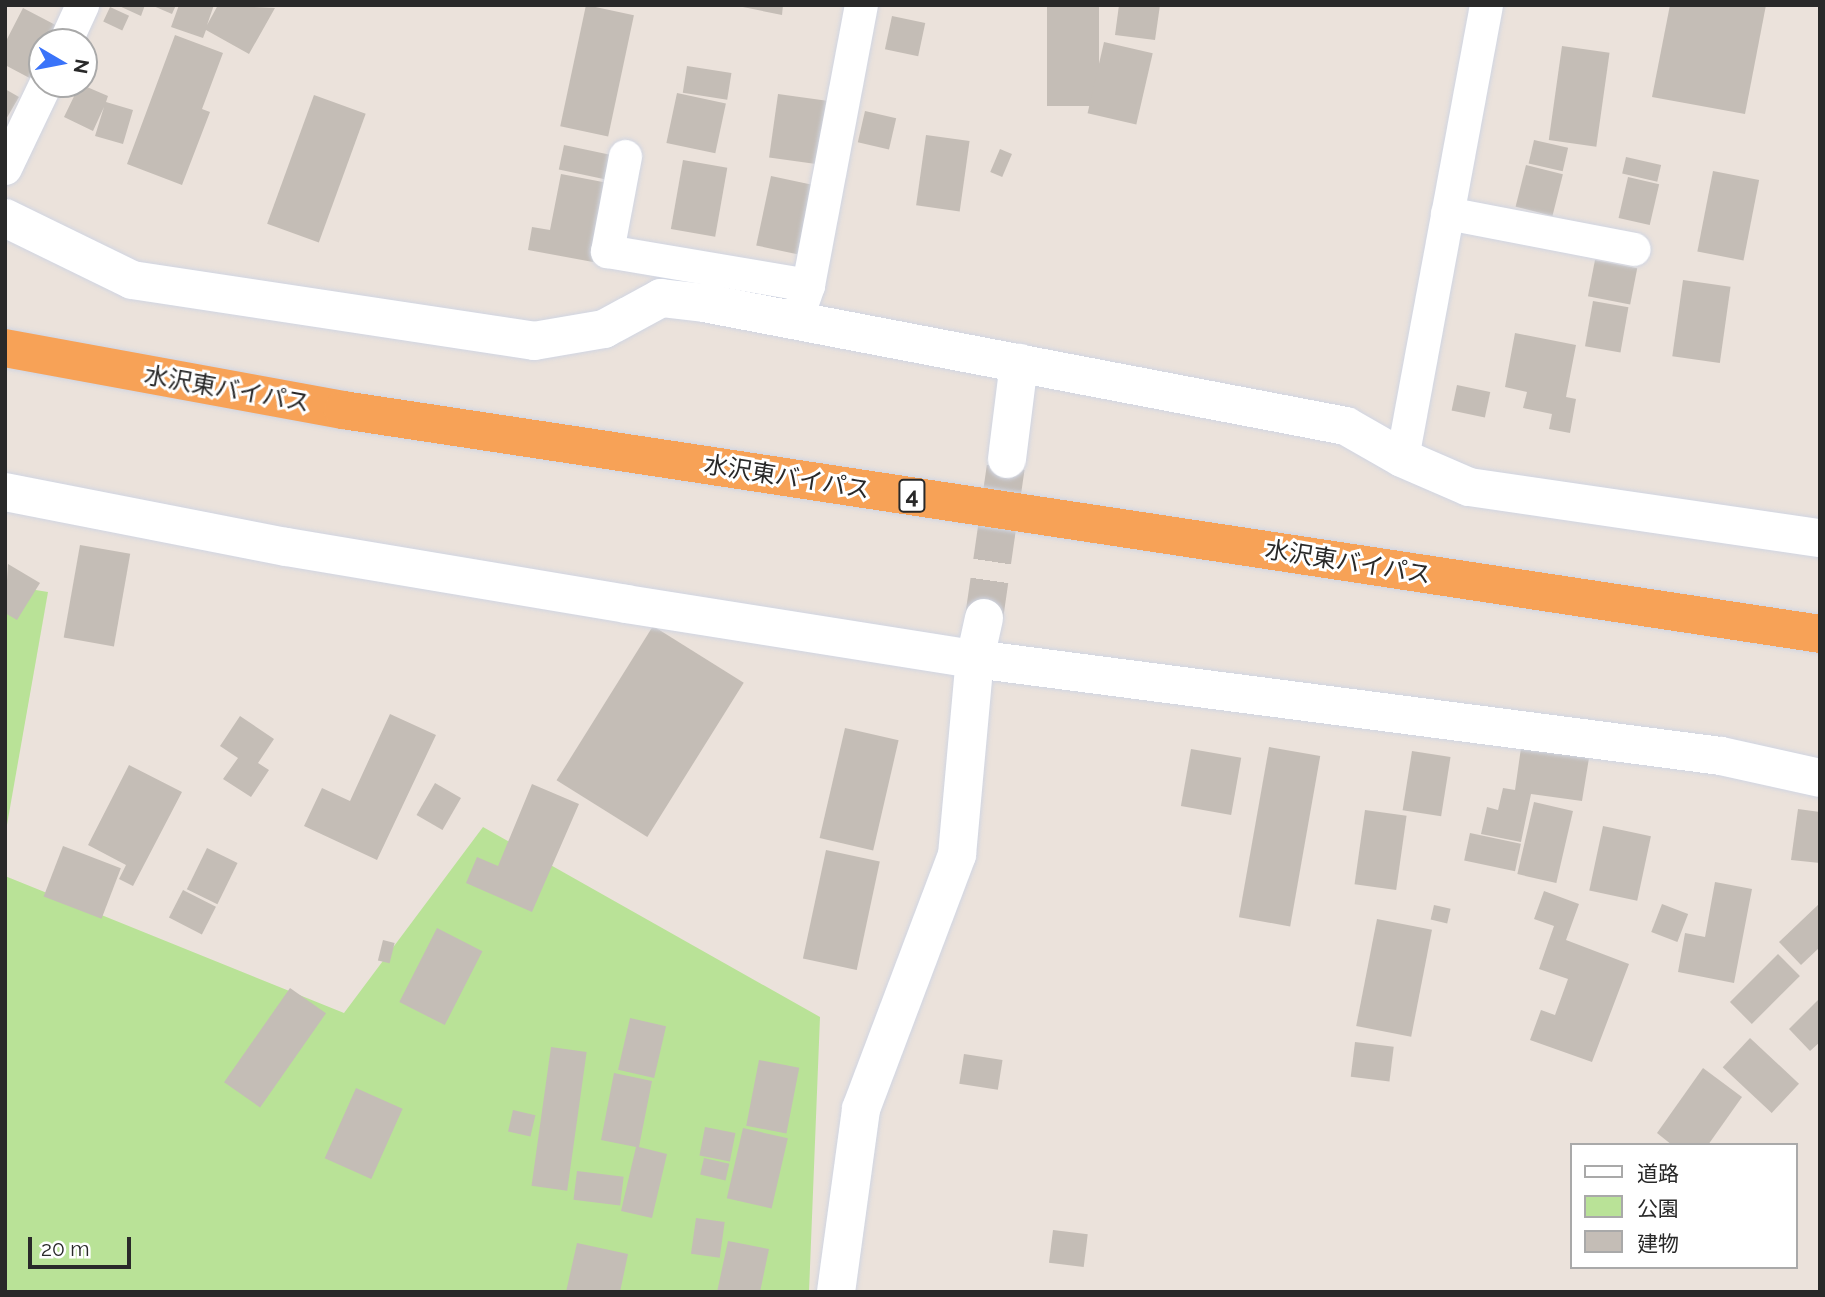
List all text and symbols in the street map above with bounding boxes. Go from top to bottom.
north arrow [28,28,98,98]
text: N [70,57,94,75]
street label: 水沢東バイパス [142,360,312,418]
street label: 水沢東バイパス [702,450,872,504]
road number: 4 [898,476,926,516]
street label: 水沢東バイパス [1263,535,1433,589]
legend [1570,1143,1797,1269]
text: 道路 [1637,1161,1679,1186]
text: 公園 [1637,1196,1679,1221]
scale bar [32,1224,135,1268]
text: 建物 [1637,1231,1679,1256]
text: 20 m [41,1236,89,1261]

